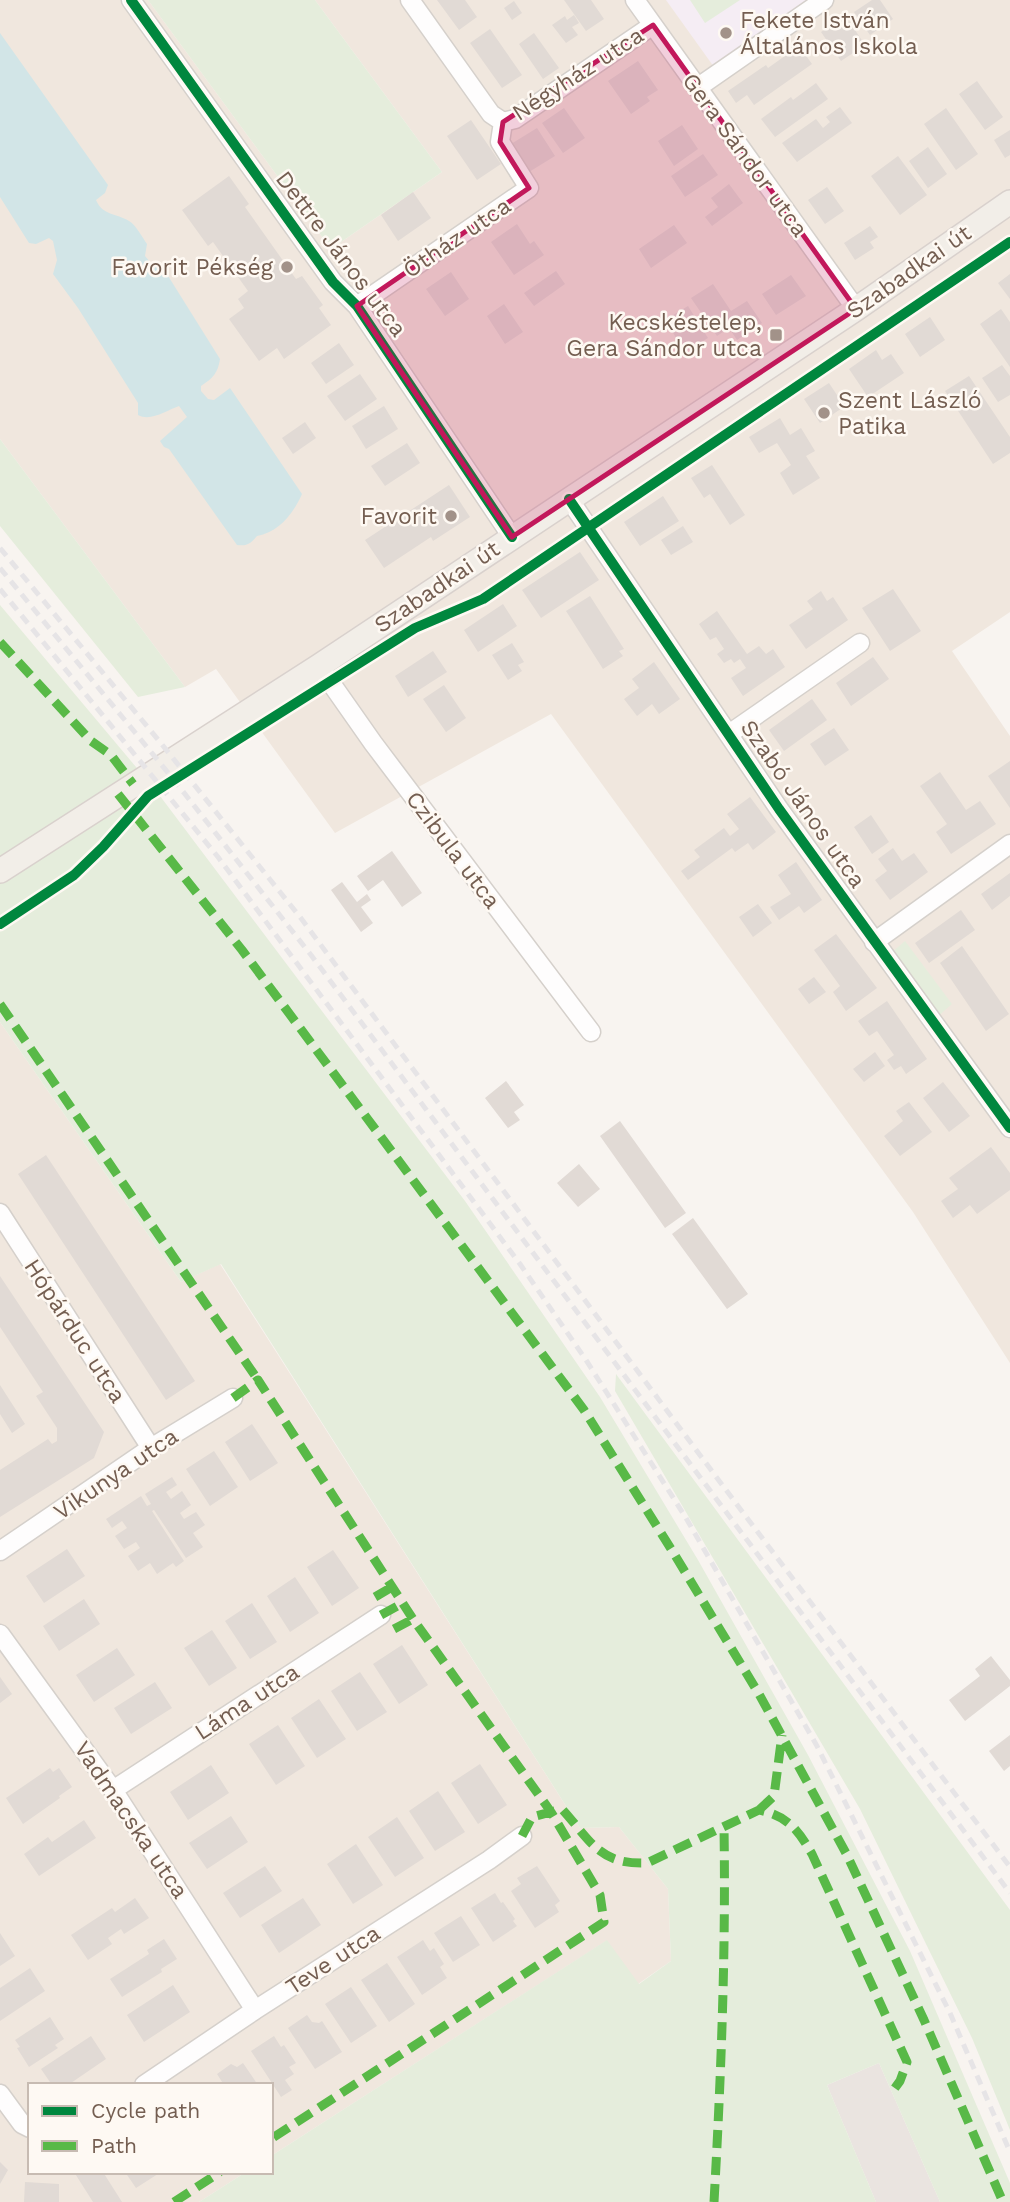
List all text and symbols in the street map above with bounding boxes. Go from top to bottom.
place label: Fekete István Általános Iskola [740,7,918,60]
street label: Négyház utca [507,22,649,126]
marker: Fekete István Általános Iskola [718,25,734,41]
street label: Gera Sándor utca [677,68,813,242]
street label: Dettre János utca [270,166,412,342]
street label: Ötház utca [398,192,516,284]
street label: Szabadkai út [842,219,977,325]
place label: Favorit Pékség [111,254,274,281]
marker: Favorit Pékség [279,259,295,275]
place label: Kecskéstelep, Gera Sándor utca [566,309,762,362]
marker: Kecskéstelep, Gera Sándor utca [768,327,784,343]
place label: Szent László Patika [838,387,982,440]
marker: Szent László Patika [816,405,832,421]
place label: Favorit [361,503,437,530]
marker: Favorit [443,508,459,524]
street label: Szabadkai út [369,535,505,639]
street label: Szabó János utca [735,715,871,893]
street label: Czibula utca [400,786,506,914]
street label: Hópárduc utca [18,1254,132,1408]
street label: Vikunya utca [49,1423,183,1525]
street label: Láma utca [190,1658,304,1746]
street label: Vadmacska utca [68,1736,194,1904]
street label: Teve utca [281,1920,385,2000]
legend [28,2083,273,2174]
text: Cycle path [91,2098,200,2123]
text: Path [91,2133,137,2158]

